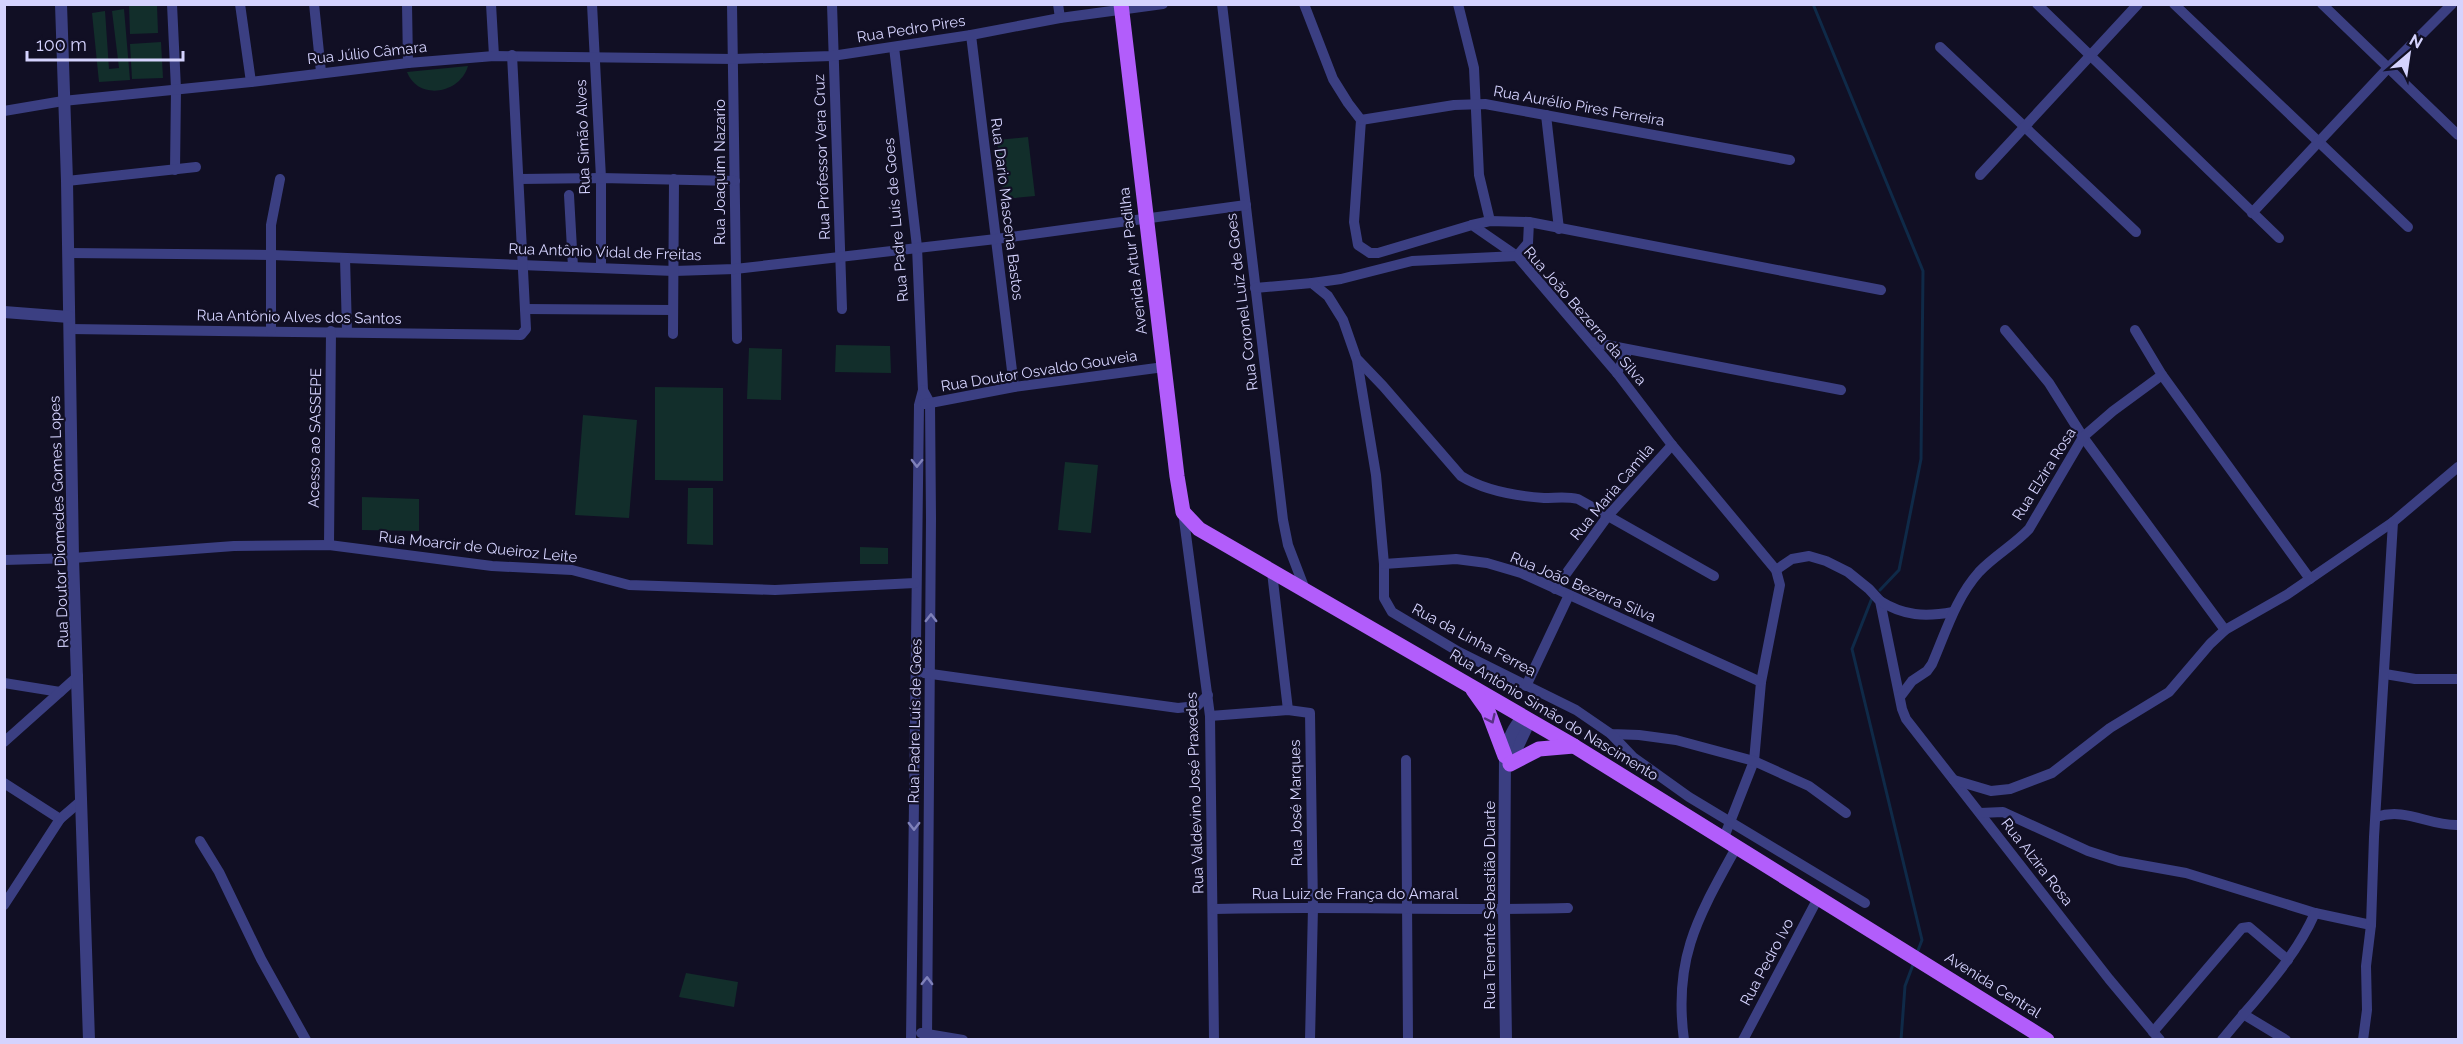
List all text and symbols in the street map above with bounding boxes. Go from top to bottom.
street label: Rua Pedro Pires [856,12,966,46]
scale bar [27,24,183,62]
north arrow [2379,24,2439,84]
text: N [2406,30,2426,53]
text: 100 m [36,34,87,55]
street label: Rua Júlio Câmara [306,38,428,68]
street label: Rua Professor Vera Cruz [810,74,834,240]
street label: Rua Simão Alves [572,79,594,195]
street label: Rua Aurélio Pires Ferreira [1492,82,1666,130]
street label: Rua Joaquim Nazario [711,99,729,245]
street label: Rua Dario Mascena Bastos [987,117,1027,301]
street label: Rua Padre Luís de Goes [880,137,912,303]
street label: Avenida Artur Padilha [1115,186,1151,336]
street label: Rua Coronel Luiz de Goes [1222,212,1262,392]
street label: Rua Antônio Vidal de Freitas [508,240,702,264]
street label: Rua João Bezerra da Silva [1520,243,1650,389]
street label: Rua Antônio Alves dos Santos [196,306,402,328]
street label: Rua Doutor Osvaldo Gouveia [939,347,1139,395]
street label: Acesso ao SASSEPE [305,368,325,508]
street label: Rua Doutor Diomedes Gomes Lopes [46,395,72,649]
street label: Rua Elzira Rosa [2008,424,2080,524]
street label: Rua Maria Camila [1566,440,1658,544]
one-way arrow [911,458,924,467]
street label: Rua Moarcir de Queiroz Leite [378,528,578,566]
street label: Rua João Bezerra Silva [1507,548,1659,626]
street label: Rua da Linha Ferrea [1409,600,1539,680]
one-way arrow [925,614,937,623]
street label: Rua Padre Luís de Goes [905,639,925,803]
street label: Rua Antônio Simão do Nascimento [1446,645,1662,785]
street label: Rua Valdevino José Praxedes [1182,692,1208,894]
one-way arrow [1484,712,1496,723]
street label: Rua José Marques [1286,740,1306,866]
street label: Rua Tenente Sebastião Duarte [1481,800,1499,1009]
street label: Rua Alzira Rosa [1997,815,2077,909]
one-way arrow [908,821,920,830]
street label: Rua Luiz de França do Amaral [1252,885,1459,903]
street label: Rua Pedro Ivo [1737,915,1798,1009]
street label: Avenida Central [1942,948,2045,1022]
one-way arrow [921,977,933,986]

